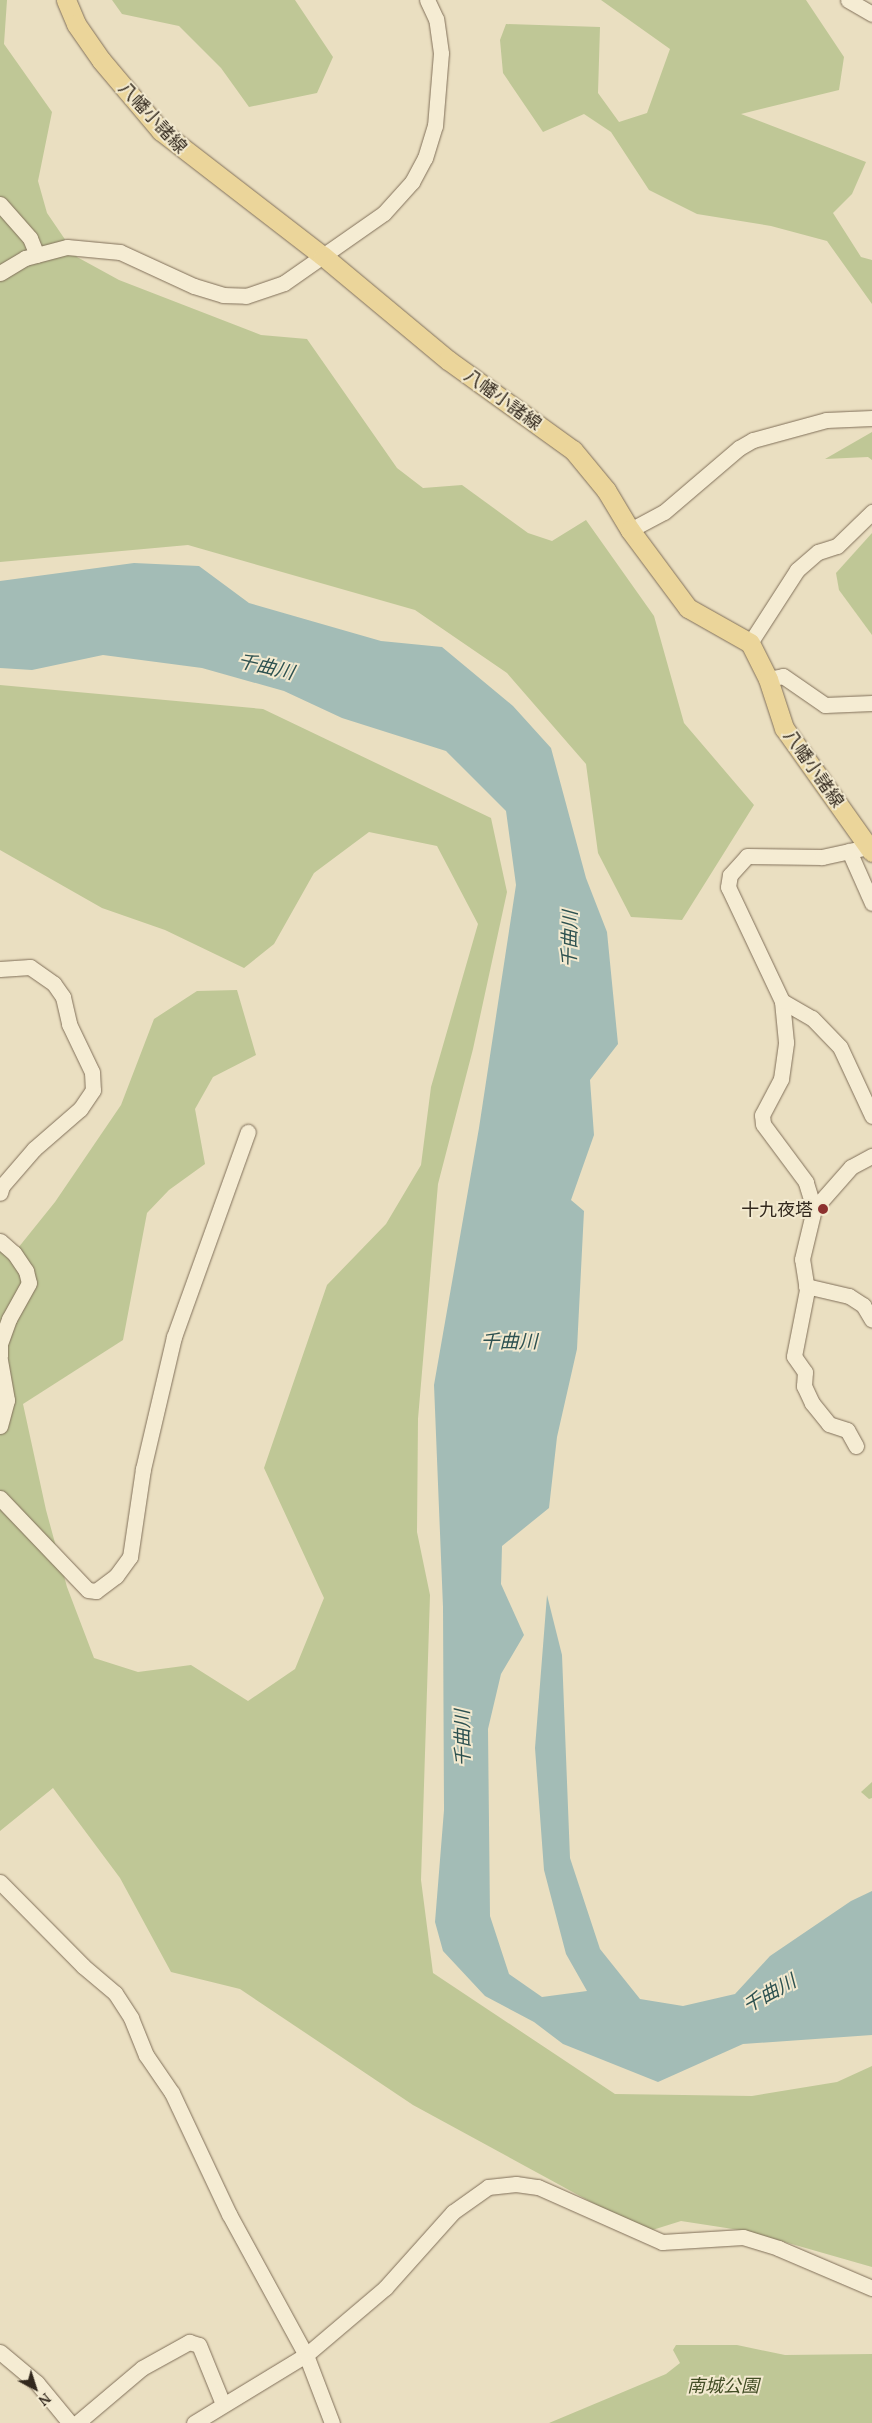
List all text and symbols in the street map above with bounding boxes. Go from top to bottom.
street label: 八幡小諸線 [114,77,192,157]
street label: 八幡小諸線 [460,364,546,434]
water label: 千曲川 [236,648,296,684]
street label: 八幡小諸線 [779,725,849,811]
water label: 千曲川 [557,910,581,968]
place label: 十九夜塔 [741,1198,813,1220]
marker: 十九夜塔 [817,1203,829,1215]
water label: 千曲川 [481,1330,537,1352]
water label: 千曲川 [450,1709,474,1767]
water label: 千曲川 [739,1969,799,2017]
north arrow [10,2363,60,2413]
park label: 南城公園 [687,2374,759,2396]
text: N [35,2389,55,2411]

